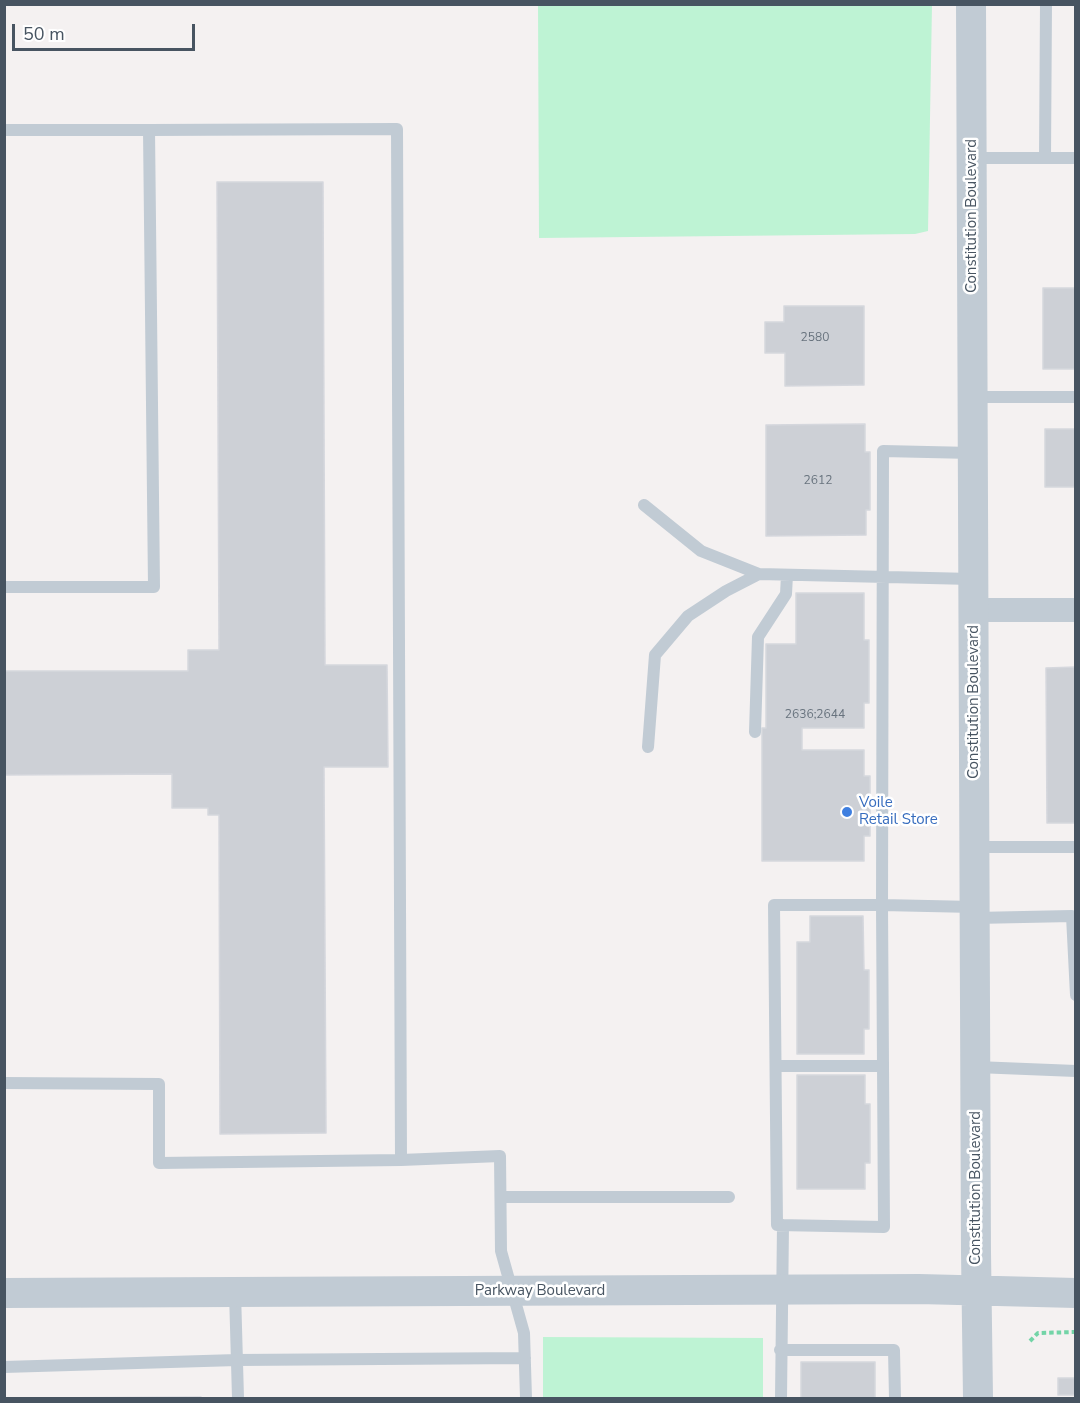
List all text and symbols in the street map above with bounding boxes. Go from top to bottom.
scale bar [15,12,198,50]
text: 50 m [23,22,65,46]
street label: Constitution Boulevard [963,139,981,293]
house number: 2580 [801,331,829,345]
house number: 2612 [804,474,832,488]
street label: Constitution Boulevard [965,625,983,779]
house number: 2636;2644 [785,708,845,722]
place label: Voile Retail Store [859,794,938,829]
marker: Voile Retail Store [840,805,854,819]
street label: Constitution Boulevard [967,1111,985,1265]
street label: Parkway Boulevard [475,1282,605,1300]

